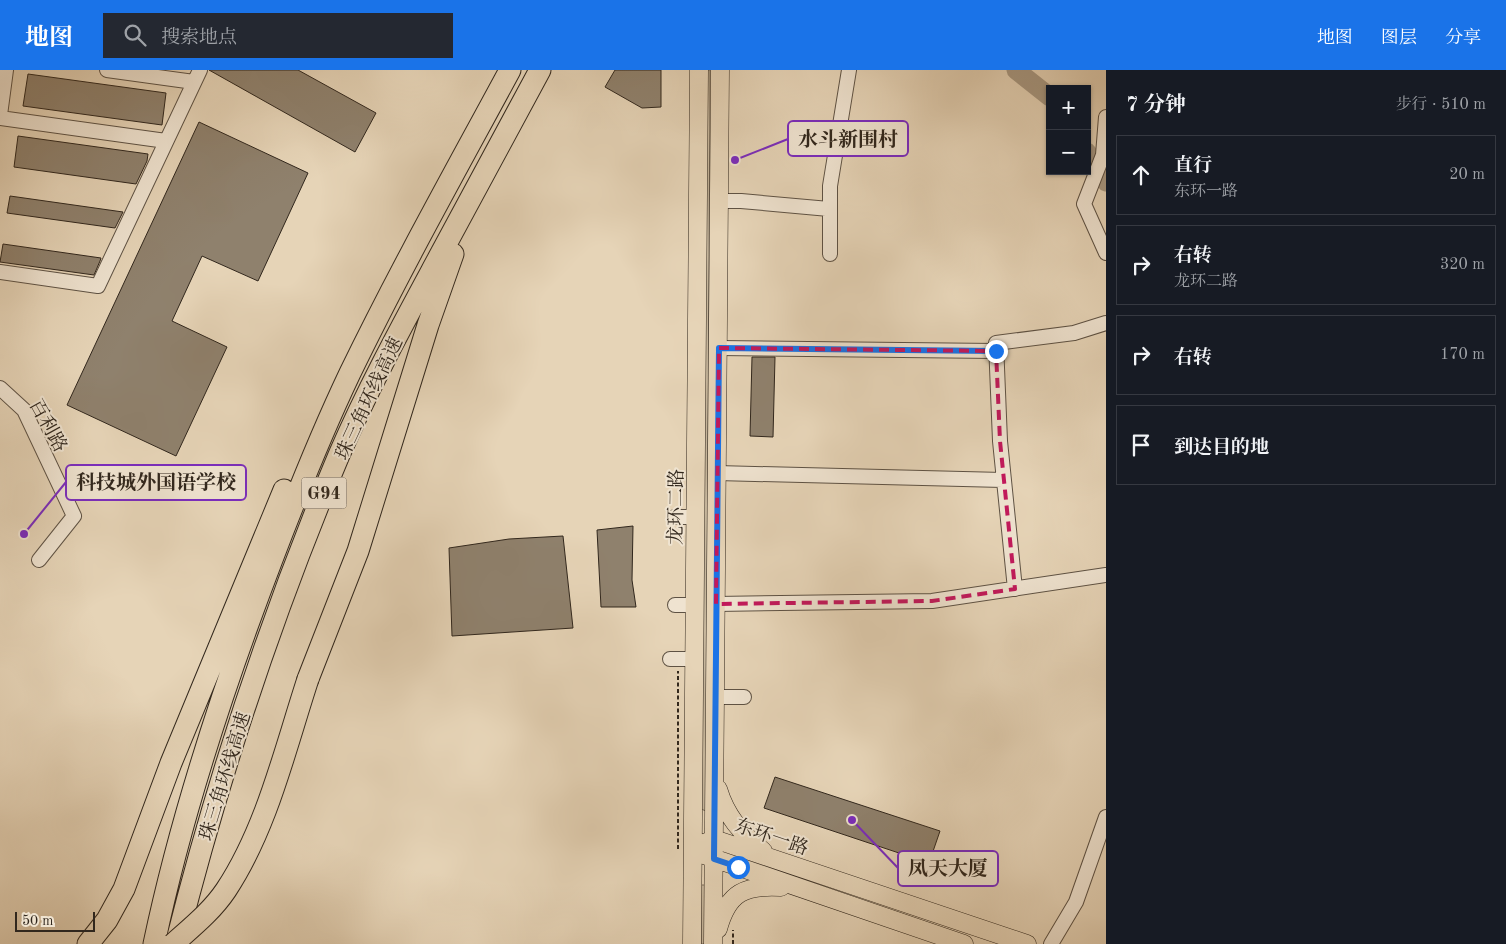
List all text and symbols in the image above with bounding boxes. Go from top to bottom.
search box [103,13,453,58]
icon: search [121,21,149,49]
text: 地图 [25,27,73,51]
text: 搜索地点 [161,29,237,48]
text: 地图 [1317,29,1353,47]
text: 图层 [1381,29,1417,47]
text: 分享 [1445,29,1481,47]
map controls [1046,85,1091,175]
button: + [1046,85,1091,130]
text: 7 分钟 [1126,95,1186,116]
text: 步行 · 510 m [1396,97,1486,113]
callout: 水斗新围村 [788,121,908,156]
text: 水斗新围村 [798,129,898,151]
button: − [1046,130,1091,175]
text: 直行 [1174,157,1212,176]
icon: ahead [1127,161,1155,189]
text: 20 m [1449,167,1485,183]
text: 东环一路 [1174,184,1238,200]
text: 右转 [1174,247,1212,266]
icon: right [1127,251,1155,279]
text: 320 m [1440,257,1485,273]
text: 龙环二路 [1174,274,1238,290]
street label: 珠三角环线高速 [331,333,407,463]
route end [985,340,1008,363]
icon: right [1127,341,1155,369]
text: 170 m [1440,347,1485,363]
text: 右转 [1174,349,1212,368]
street label: 百利路 [25,396,71,456]
icon: arrive [1127,431,1155,459]
text: 到达目的地 [1174,439,1269,458]
callout: 科技城外国语学校 [66,465,246,500]
street label: 龙环二路 [665,469,688,545]
text: 科技城外国语学校 [76,471,236,494]
road number: G94 [302,478,346,508]
street label: 珠三角环线高速 [195,709,255,843]
street label: 东环一路 [732,815,811,860]
callout: 凤天大厦 [898,851,998,886]
route start [727,856,750,879]
text: 凤天大厦 [908,857,988,880]
scale bar [15,909,95,932]
text: 50 m [22,914,53,928]

